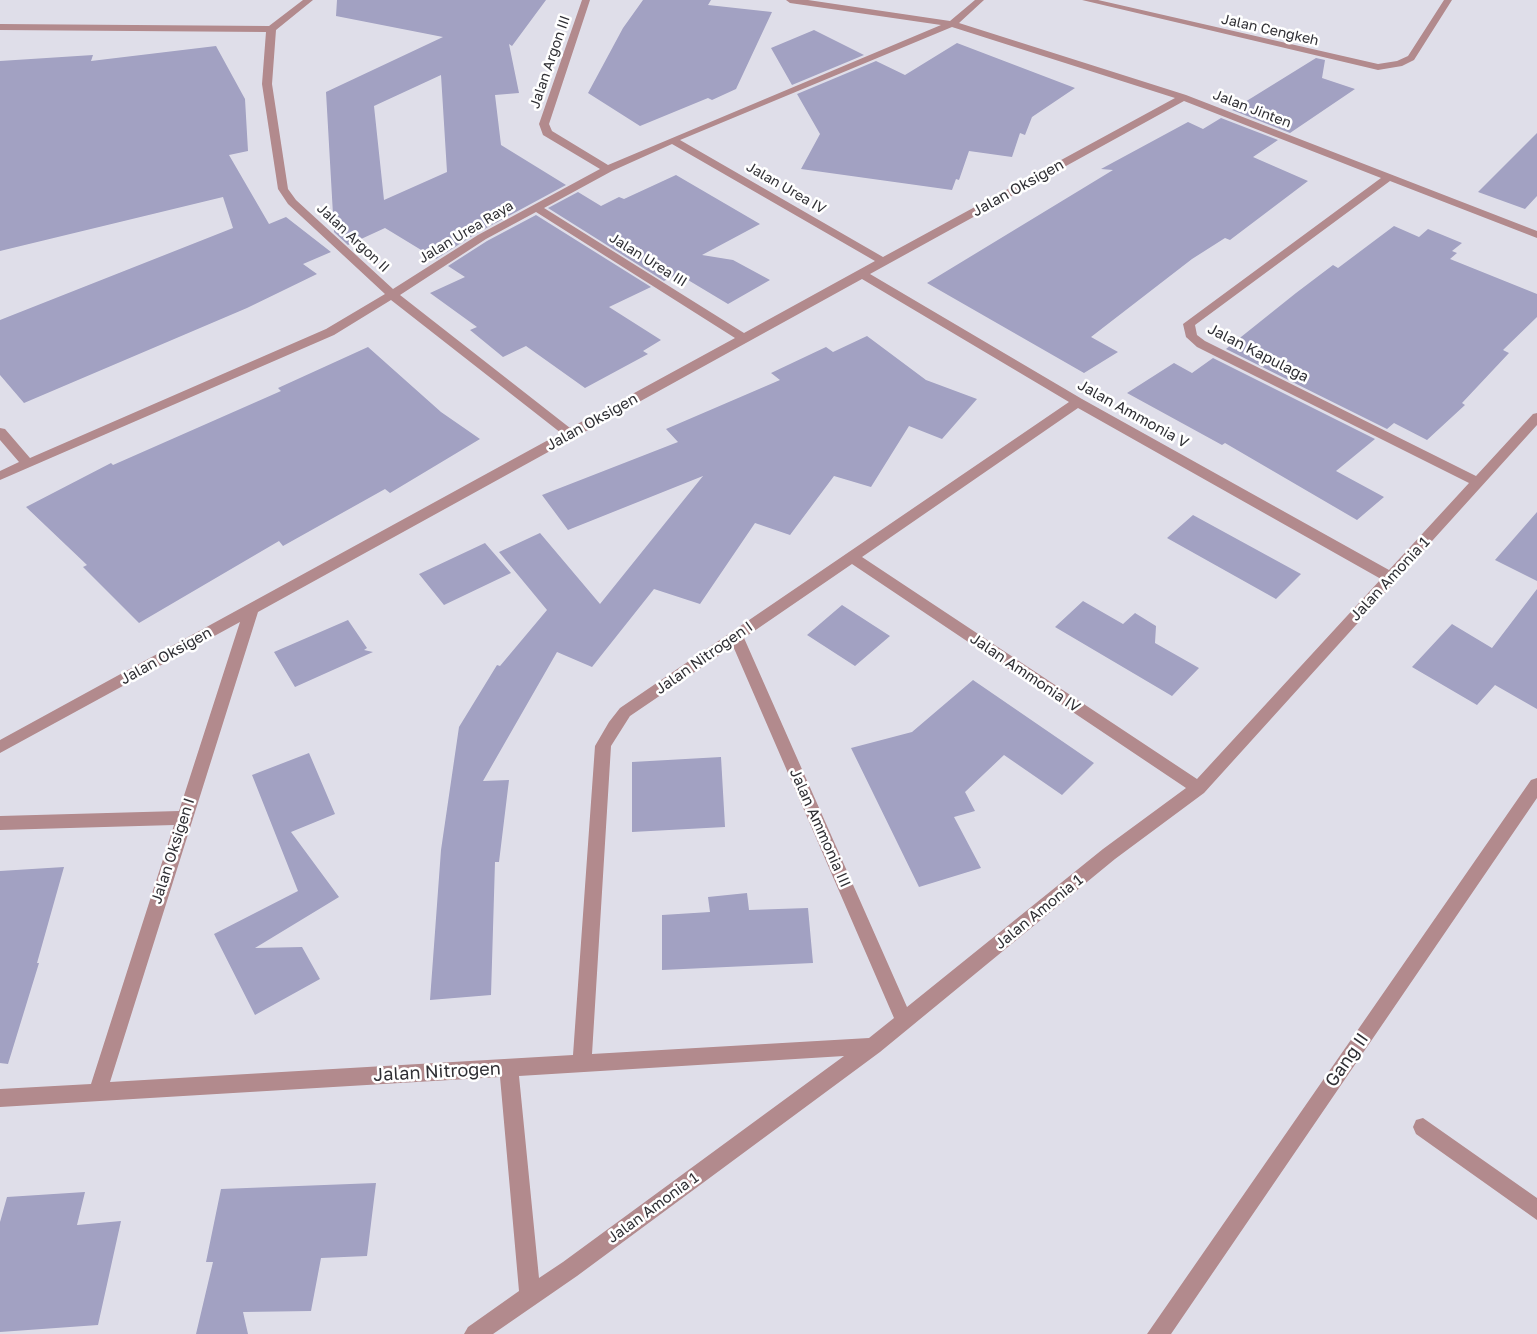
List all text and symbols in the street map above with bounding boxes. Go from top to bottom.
street label: Jalan Cengkeh [1220,11,1320,49]
street label: Jalan Argon III [526,13,574,111]
street label: Jalan Jinten [1210,86,1294,132]
street label: Jalan Oksigen [969,155,1067,221]
street label: Jalan Urea IV [743,158,829,218]
street label: Jalan Urea Raya [416,197,516,267]
street label: Jalan Argon II [313,200,393,276]
street label: Jalan Urea III [606,229,690,291]
street label: Jalan Kapulaga [1204,320,1312,386]
street label: Jalan Ammonia V [1074,376,1192,452]
street label: Jalan Oksigen [543,389,641,455]
street label: Jalan Amonia 1 [1347,533,1433,625]
street label: Jalan Nitrogen I [652,618,756,698]
street label: Jalan Oksigen [117,623,215,689]
street label: Jalan Ammonia IV [967,630,1083,716]
street label: Jalan Ammonia III [786,766,854,890]
street label: Jalan Oksigen I [147,796,199,906]
street label: Jalan Amonia 1 [991,871,1087,953]
street label: Gang II [1321,1029,1373,1091]
street label: Jalan Nitrogen [373,1058,501,1086]
street label: Jalan Amonia 1 [604,1169,702,1247]

